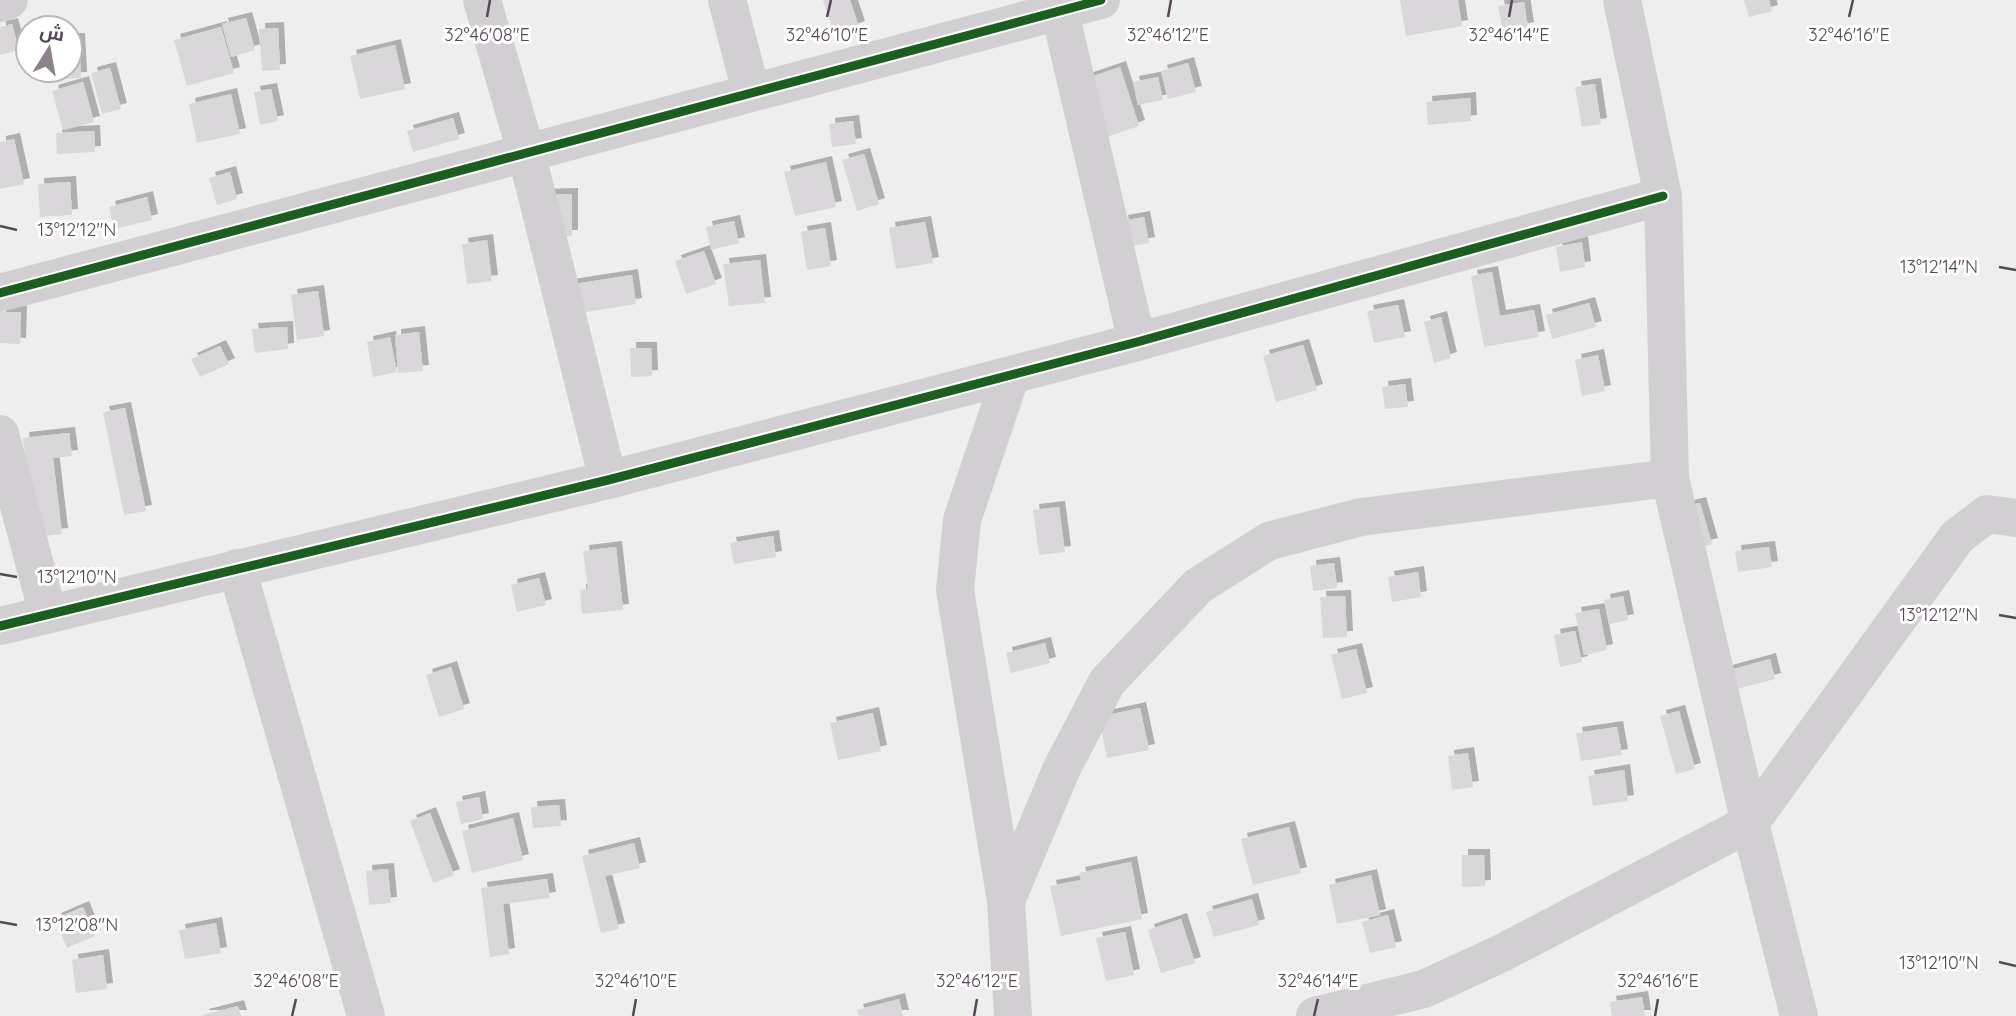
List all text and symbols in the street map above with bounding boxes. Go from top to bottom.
north arrow [14,14,84,84]
text: ش [38,18,67,46]
text: 32°46'08"E [444,23,530,46]
text: 32°46'10"E [786,23,868,46]
text: 32°46'12"E [1127,23,1209,46]
text: 32°46'14"E [1468,23,1550,46]
text: 32°46'16"E [1808,23,1890,46]
text: 13°12'12"N [38,218,116,241]
text: 13°12'14"N [1900,255,1978,278]
text: 13°12'10"N [37,565,117,588]
text: 13°12'12"N [1900,603,1978,626]
text: 13°12'08"N [36,913,118,936]
text: 13°12'10"N [1899,951,1979,974]
text: 32°46'08"E [253,969,339,992]
text: 32°46'10"E [595,969,677,992]
text: 32°46'12"E [936,969,1018,992]
text: 32°46'14"E [1277,969,1359,992]
text: 32°46'16"E [1617,969,1699,992]

